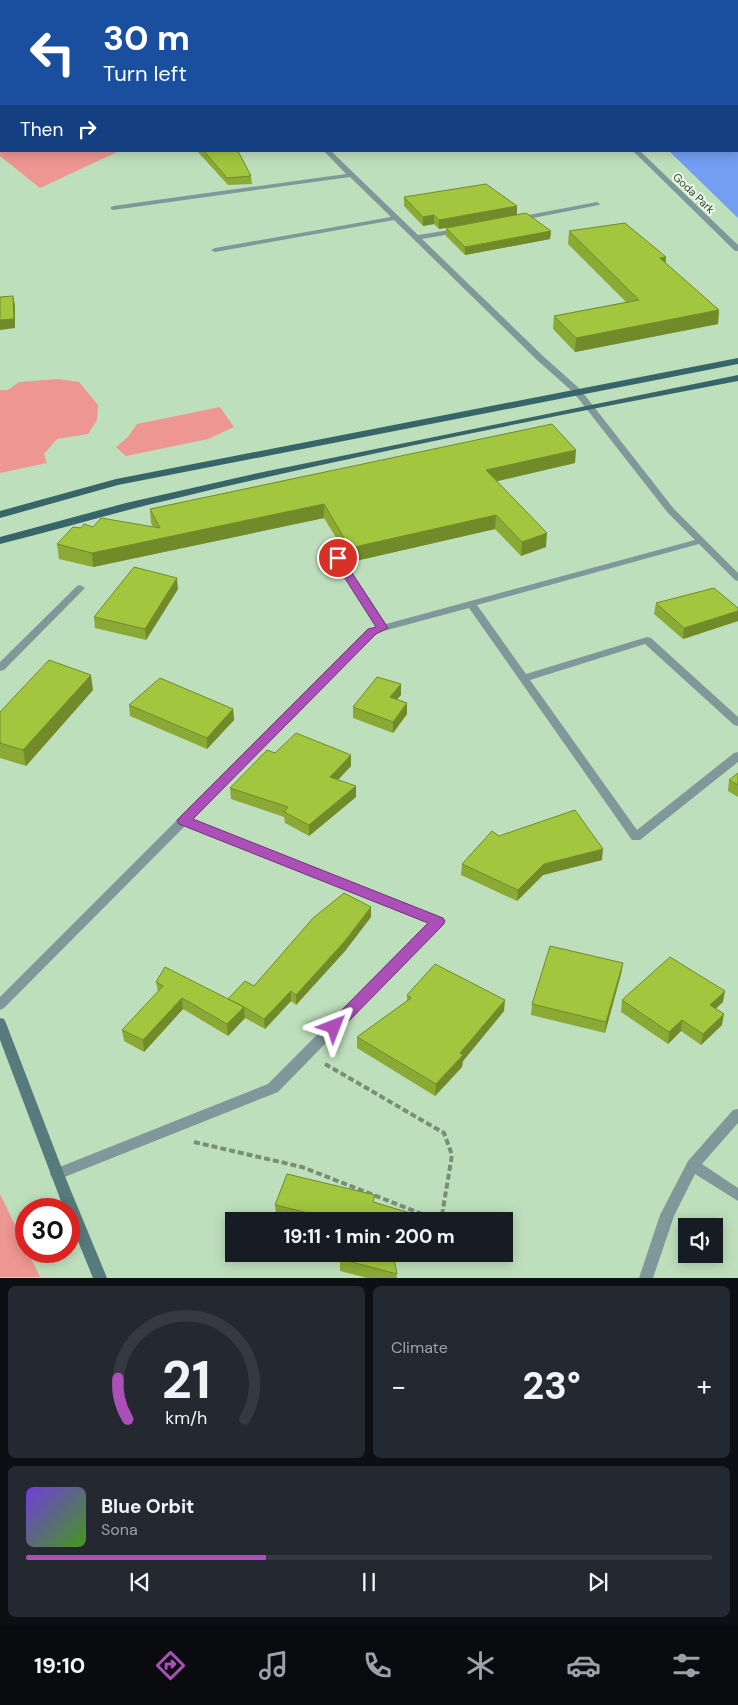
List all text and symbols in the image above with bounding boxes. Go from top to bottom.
text: 30 m [103,15,190,61]
icon: left [20,20,85,85]
text: Turn left [103,59,187,88]
icon: right [73,115,101,143]
text: Then [20,117,63,142]
street label: Goda Park [670,170,718,217]
pin [317,537,359,579]
icon: arrive [324,544,352,572]
position arrow [307,1000,359,1052]
speed limit sign: 30 [15,1198,80,1263]
map controls [678,1218,723,1263]
button: sound [678,1218,723,1263]
text: 19:11 · 1 min · 200 m [283,1224,455,1249]
text: Climate [391,1337,448,1358]
text: 21 [162,1346,211,1414]
text: 23° [522,1361,581,1411]
text: − [391,1368,406,1405]
text: + [697,1368,712,1405]
text: km/h [165,1406,208,1430]
text: Blue Orbit [101,1494,194,1519]
text: Sona [101,1519,138,1540]
icon: previous [126,1568,154,1596]
icon: pause [355,1568,383,1596]
icon: next [584,1568,612,1596]
icon: directions [153,1648,188,1683]
icon: music [256,1648,291,1683]
icon: phone [360,1648,395,1683]
icon: climate [463,1648,498,1683]
icon: car [566,1648,601,1683]
icon: filters [669,1648,704,1683]
text: 19:10 [34,1651,85,1680]

